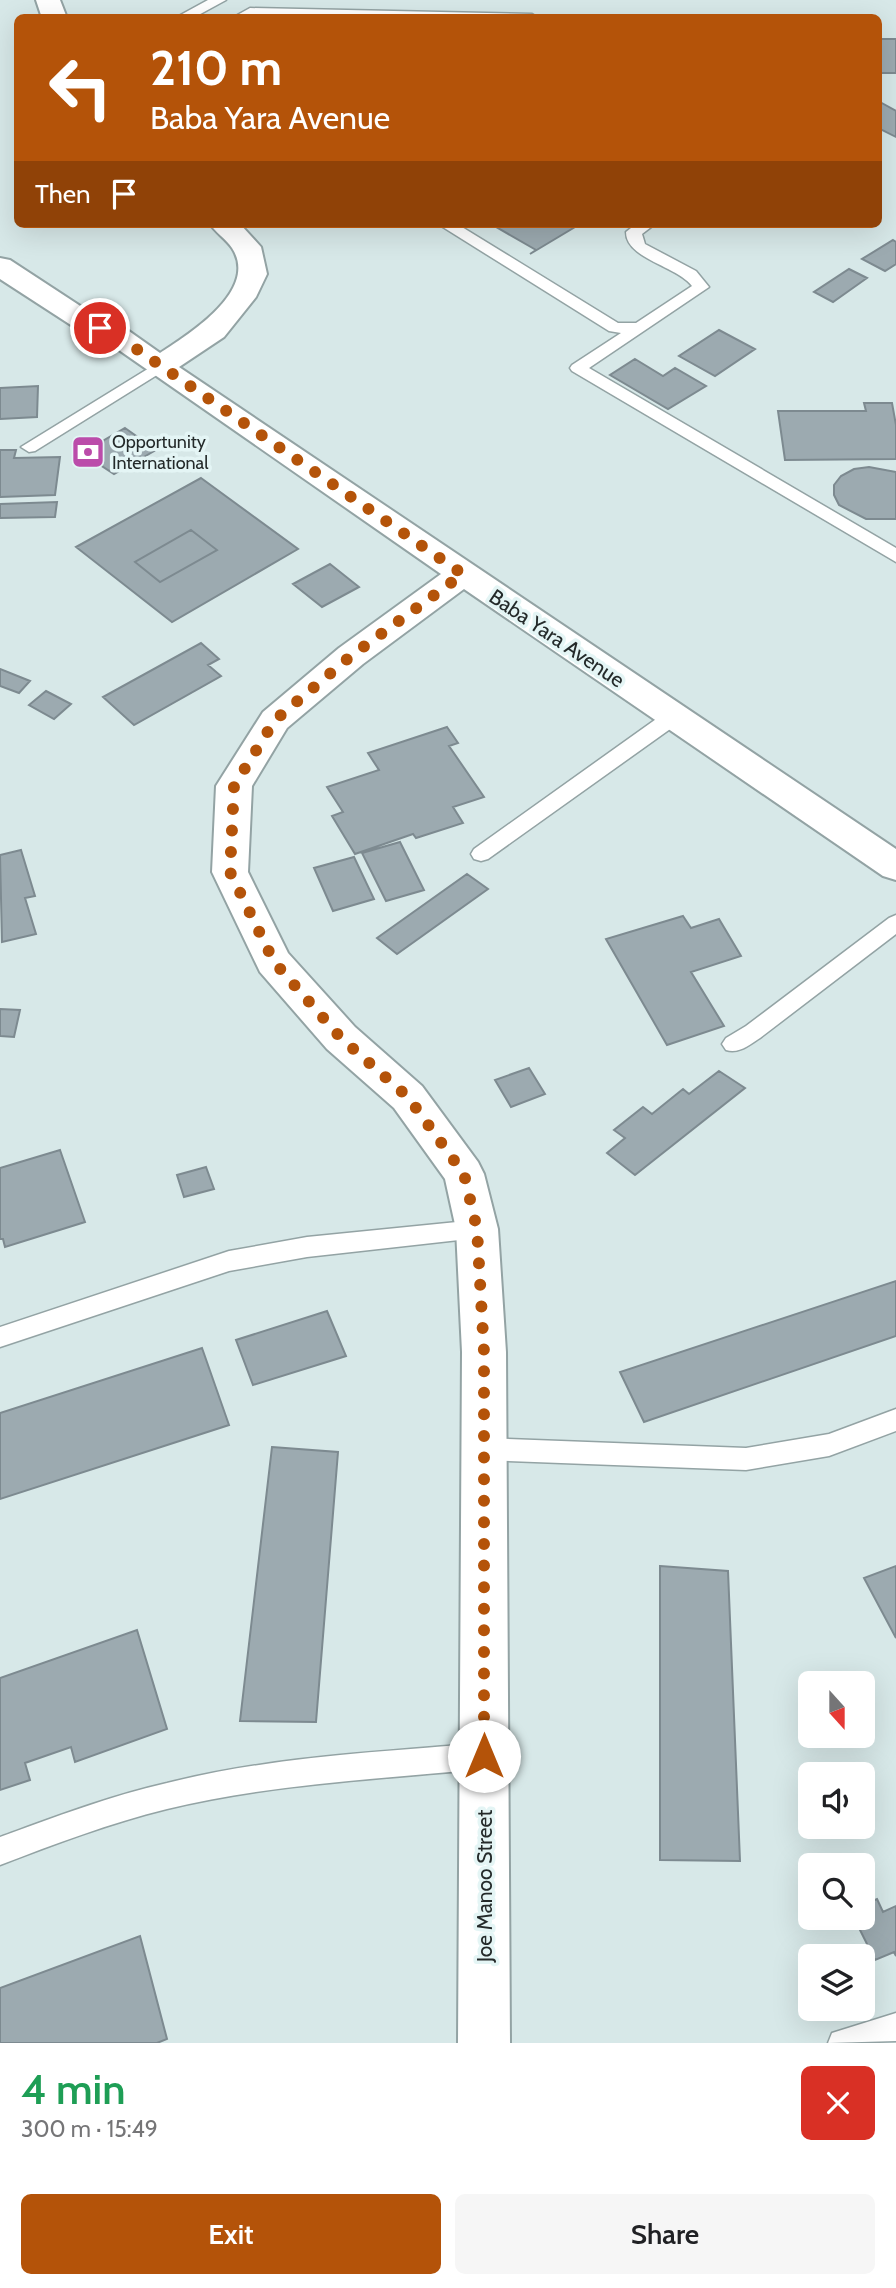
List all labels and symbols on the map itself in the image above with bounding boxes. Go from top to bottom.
pin [70,298,130,358]
place label: Opportunity International [112,431,209,474]
bank icon: Opportunity International [69,433,107,471]
street label: Baba Yara Avenue [485,584,629,693]
north arrow [798,1671,875,1748]
position arrow [447,1719,521,1793]
street label: Joe Manoo Street [472,1810,497,1963]

